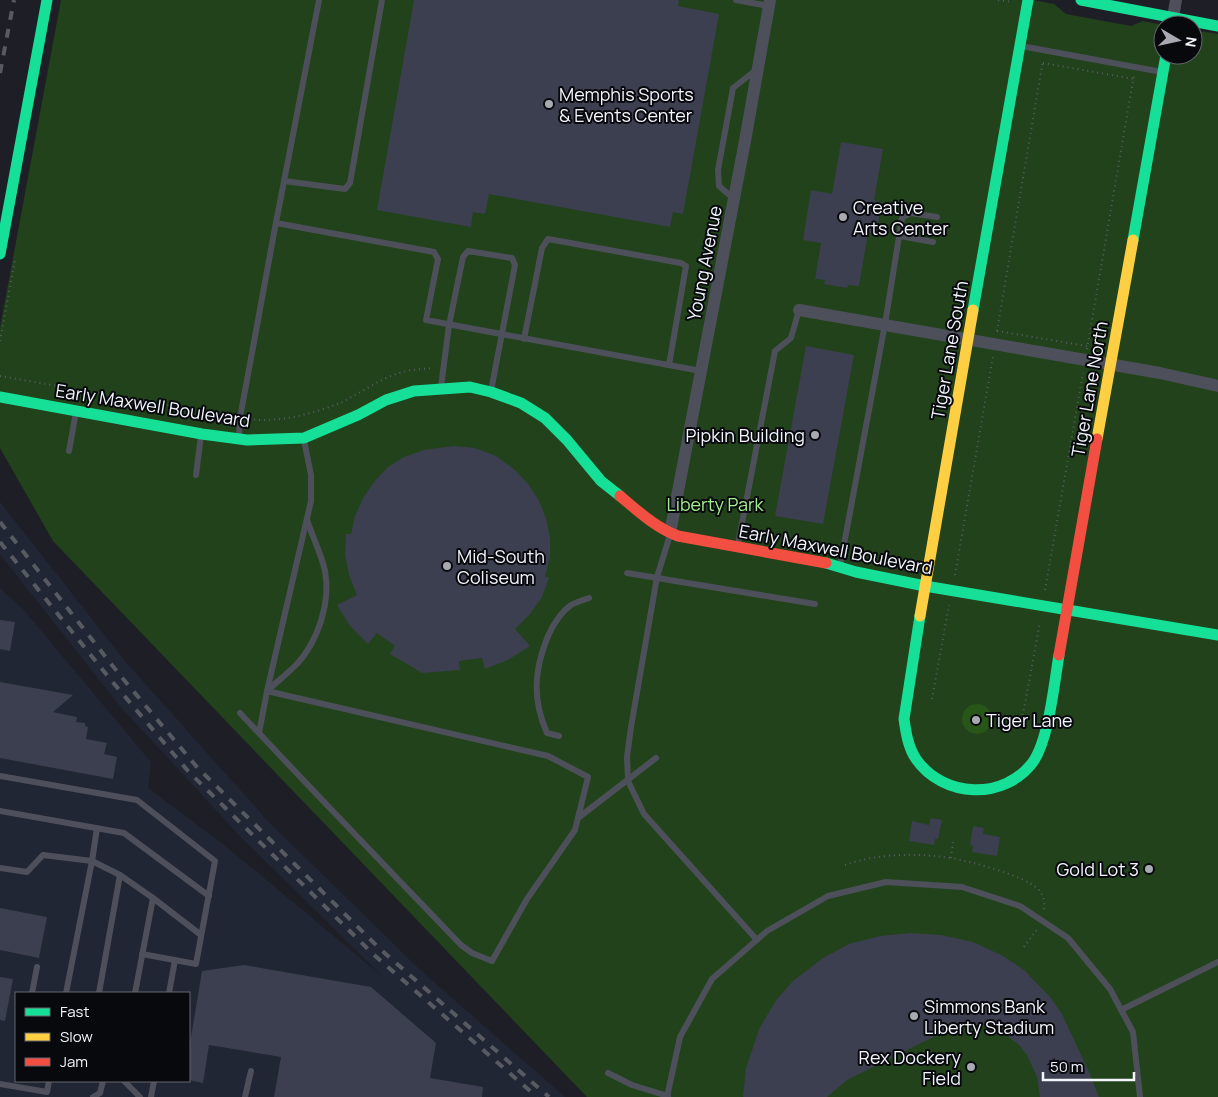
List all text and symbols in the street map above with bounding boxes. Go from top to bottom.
north arrow [1153,15,1203,65]
text: N [1181,36,1202,49]
place label: Memphis Sports & Events Center [559,82,694,127]
marker: Memphis Sports & Events Center [543,98,555,110]
place label: Creative Arts Center [853,195,949,240]
street label: Young Avenue [681,204,727,322]
marker: Creative Arts Center [837,211,849,223]
street label: Tiger Lane South [925,279,973,421]
street label: Tiger Lane North [1065,319,1113,459]
street label: Early Maxwell Boulevard [54,378,252,432]
place label: Pipkin Building [685,423,805,447]
marker: Pipkin Building [809,429,821,441]
park label: Liberty Park [667,492,765,516]
street label: Early Maxwell Boulevard [737,518,935,580]
place label: Mid-South Coliseum [457,544,545,589]
marker: Mid-South Coliseum [441,560,453,572]
place label: Tiger Lane [986,708,1073,732]
marker: Tiger Lane [970,714,982,726]
place label: Gold Lot 3 [1057,857,1139,881]
marker: Gold Lot 3 [1143,863,1155,875]
legend [15,992,190,1082]
place label: Simmons Bank Liberty Stadium [924,994,1054,1039]
text: Fast [60,1001,89,1022]
marker: Simmons Bank Liberty Stadium [908,1010,920,1022]
text: Slow [60,1026,93,1047]
place label: Rex Dockery Field [859,1045,961,1090]
scale bar [1043,1050,1134,1082]
text: Jam [60,1051,88,1072]
text: 50 m [1050,1056,1084,1077]
marker: Rex Dockery Field [965,1061,977,1073]

